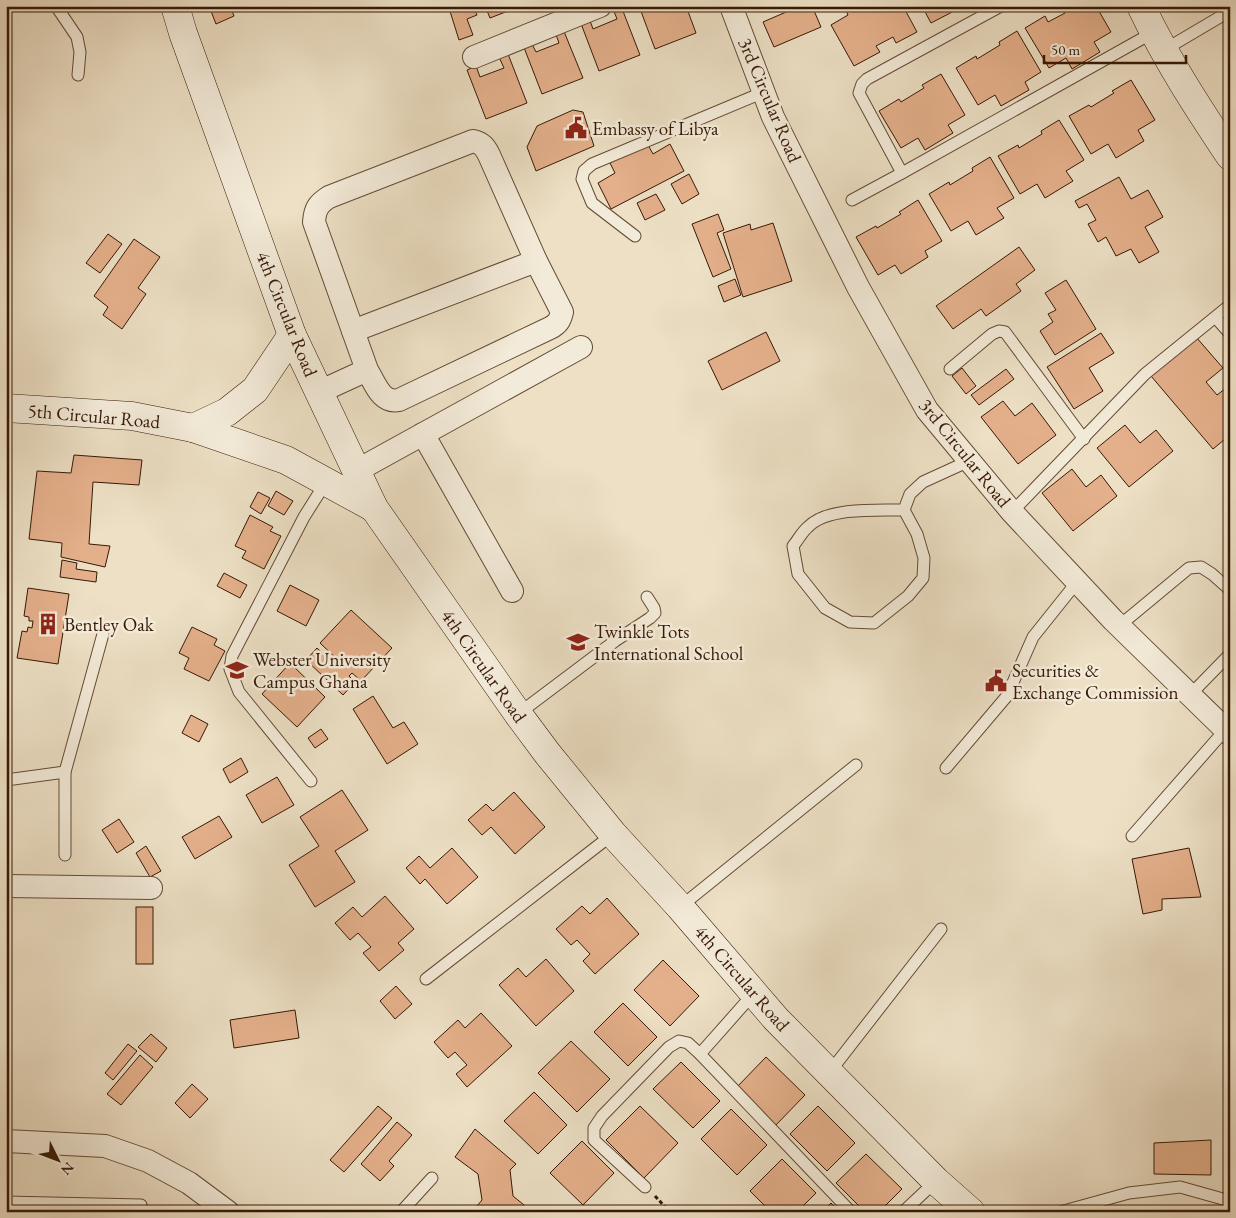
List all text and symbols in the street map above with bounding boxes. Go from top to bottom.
scale bar [1044,32,1186,64]
street label: 3rd Circular Road [732,34,808,167]
text: 50 m [1051,40,1080,59]
public building icon: Embassy of Libya [563,115,589,141]
place label: Embassy of Libya [592,116,719,141]
street label: 4th Circular Road [251,248,324,381]
street label: 3rd Circular Road [913,393,1017,513]
street label: 5th Circular Road [27,398,162,434]
street label: 4th Circular Road [436,604,533,728]
building icon: Bentley Oak [35,611,61,637]
place label: Bentley Oak [64,612,155,637]
place label: Twinkle Tots International School [594,619,744,666]
school or university icon: Twinkle Tots International School [565,629,591,655]
place label: Webster University Campus Ghana [253,647,391,694]
school or university icon: Webster University Campus Ghana [224,657,250,683]
place label: Securities & Exchange Commission [1012,658,1179,705]
public building icon: Securities & Exchange Commission [983,668,1009,694]
street label: 4th Circular Road [689,920,795,1037]
north arrow [32,1136,82,1186]
text: N [57,1158,78,1179]

